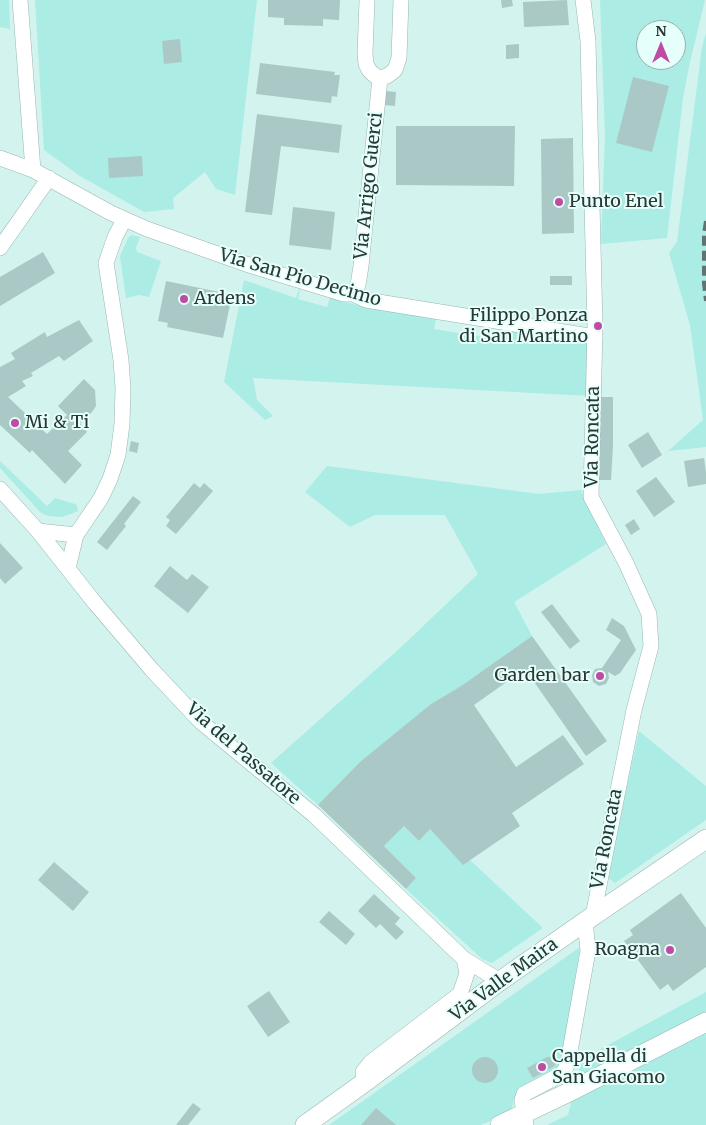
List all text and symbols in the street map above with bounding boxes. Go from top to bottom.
north arrow [636,20,686,70]
text: N [655,22,667,40]
street label: Via Arrigo Guerci [351,111,387,261]
place label: Punto Enel [569,191,663,213]
marker: Punto Enel [553,196,565,208]
street label: Via San Pio Decimo [217,245,383,311]
place label: Ardens [194,288,255,310]
marker: Ardens [178,293,190,305]
place label: Filippo Ponza di San Martino [459,305,588,348]
marker: Filippo Ponza di San Martino [592,320,604,332]
street label: Via Roncata [581,386,605,488]
place label: Mi & Ti [25,412,89,434]
marker: Mi & Ti [9,417,21,429]
place label: Garden bar [495,665,590,687]
marker: Garden bar [594,670,606,682]
street label: Via del Passatore [181,698,305,810]
street label: Via Roncata [587,787,627,891]
street label: Via Valle Maira [446,934,562,1026]
place label: Roagna [594,939,660,961]
marker: Roagna [664,944,676,956]
place label: Cappella di San Giacomo [552,1046,665,1088]
marker: Cappella di San Giacomo [536,1061,548,1073]

